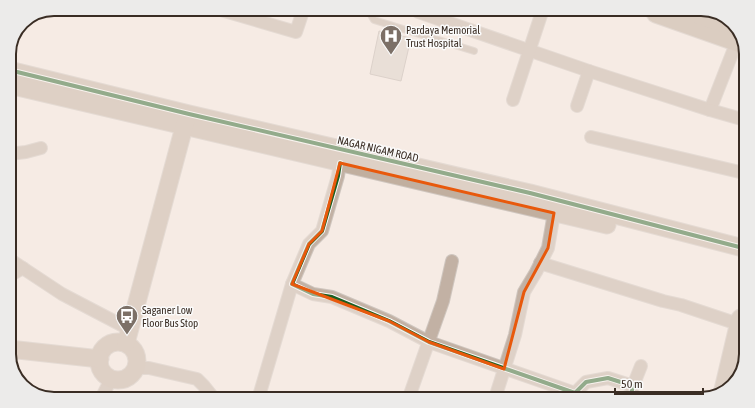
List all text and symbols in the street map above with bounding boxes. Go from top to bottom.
hospital icon: Pardaya Memorial Trust Hospital [378,23,404,56]
place label: Pardaya Memorial Trust Hospital [406,24,480,49]
street label: NAGAR NIGAM ROAD [336,134,420,164]
bus stop icon: Saganer Low Floor Bus Stop [114,303,140,336]
place label: Saganer Low Floor Bus Stop [142,304,198,329]
scale bar [615,370,703,396]
text: 50 m [621,377,643,391]

